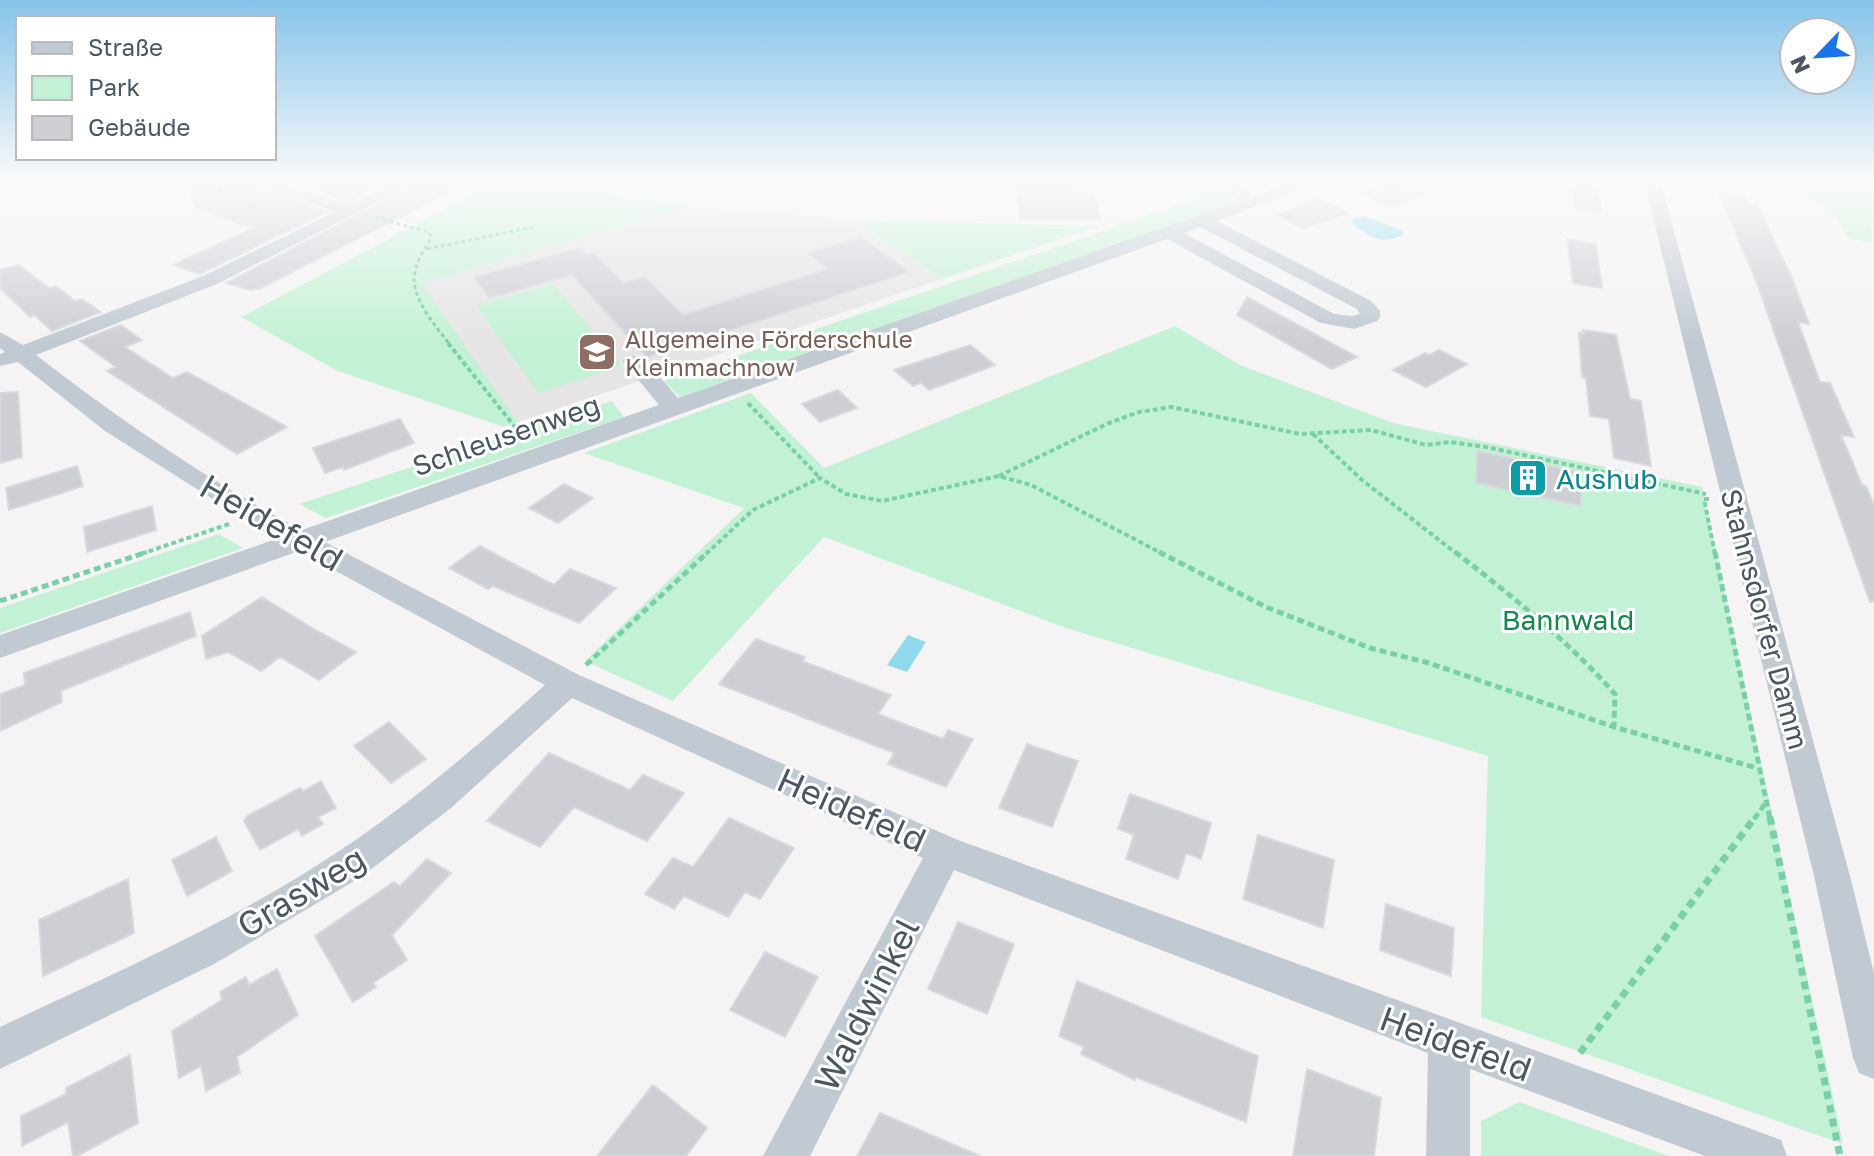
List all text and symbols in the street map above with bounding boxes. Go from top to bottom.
legend [16,16,276,160]
north arrow [1778,16,1858,96]
text: Straße [88,32,163,61]
text: N [1784,51,1815,78]
text: Park [88,72,140,101]
text: Gebäude [88,112,190,141]
place label: Allgemeine Förderschule Kleinmachnow [625,324,913,381]
school or university icon: Allgemeine Förderschule Kleinmachnow [576,331,618,373]
street label: Schleusenweg [408,387,604,483]
building icon: Aushub [1507,457,1549,499]
place label: Aushub [1556,462,1657,495]
street label: Heidefeld [193,465,351,579]
street label: Stahnsdorfer Damm [1714,485,1816,753]
park label: Bannwald [1502,603,1634,636]
street label: Heidefeld [772,759,932,859]
street label: Grasweg [230,837,372,945]
street label: Waldwinkel [805,911,927,1097]
street label: Heidefeld [1375,997,1537,1089]

